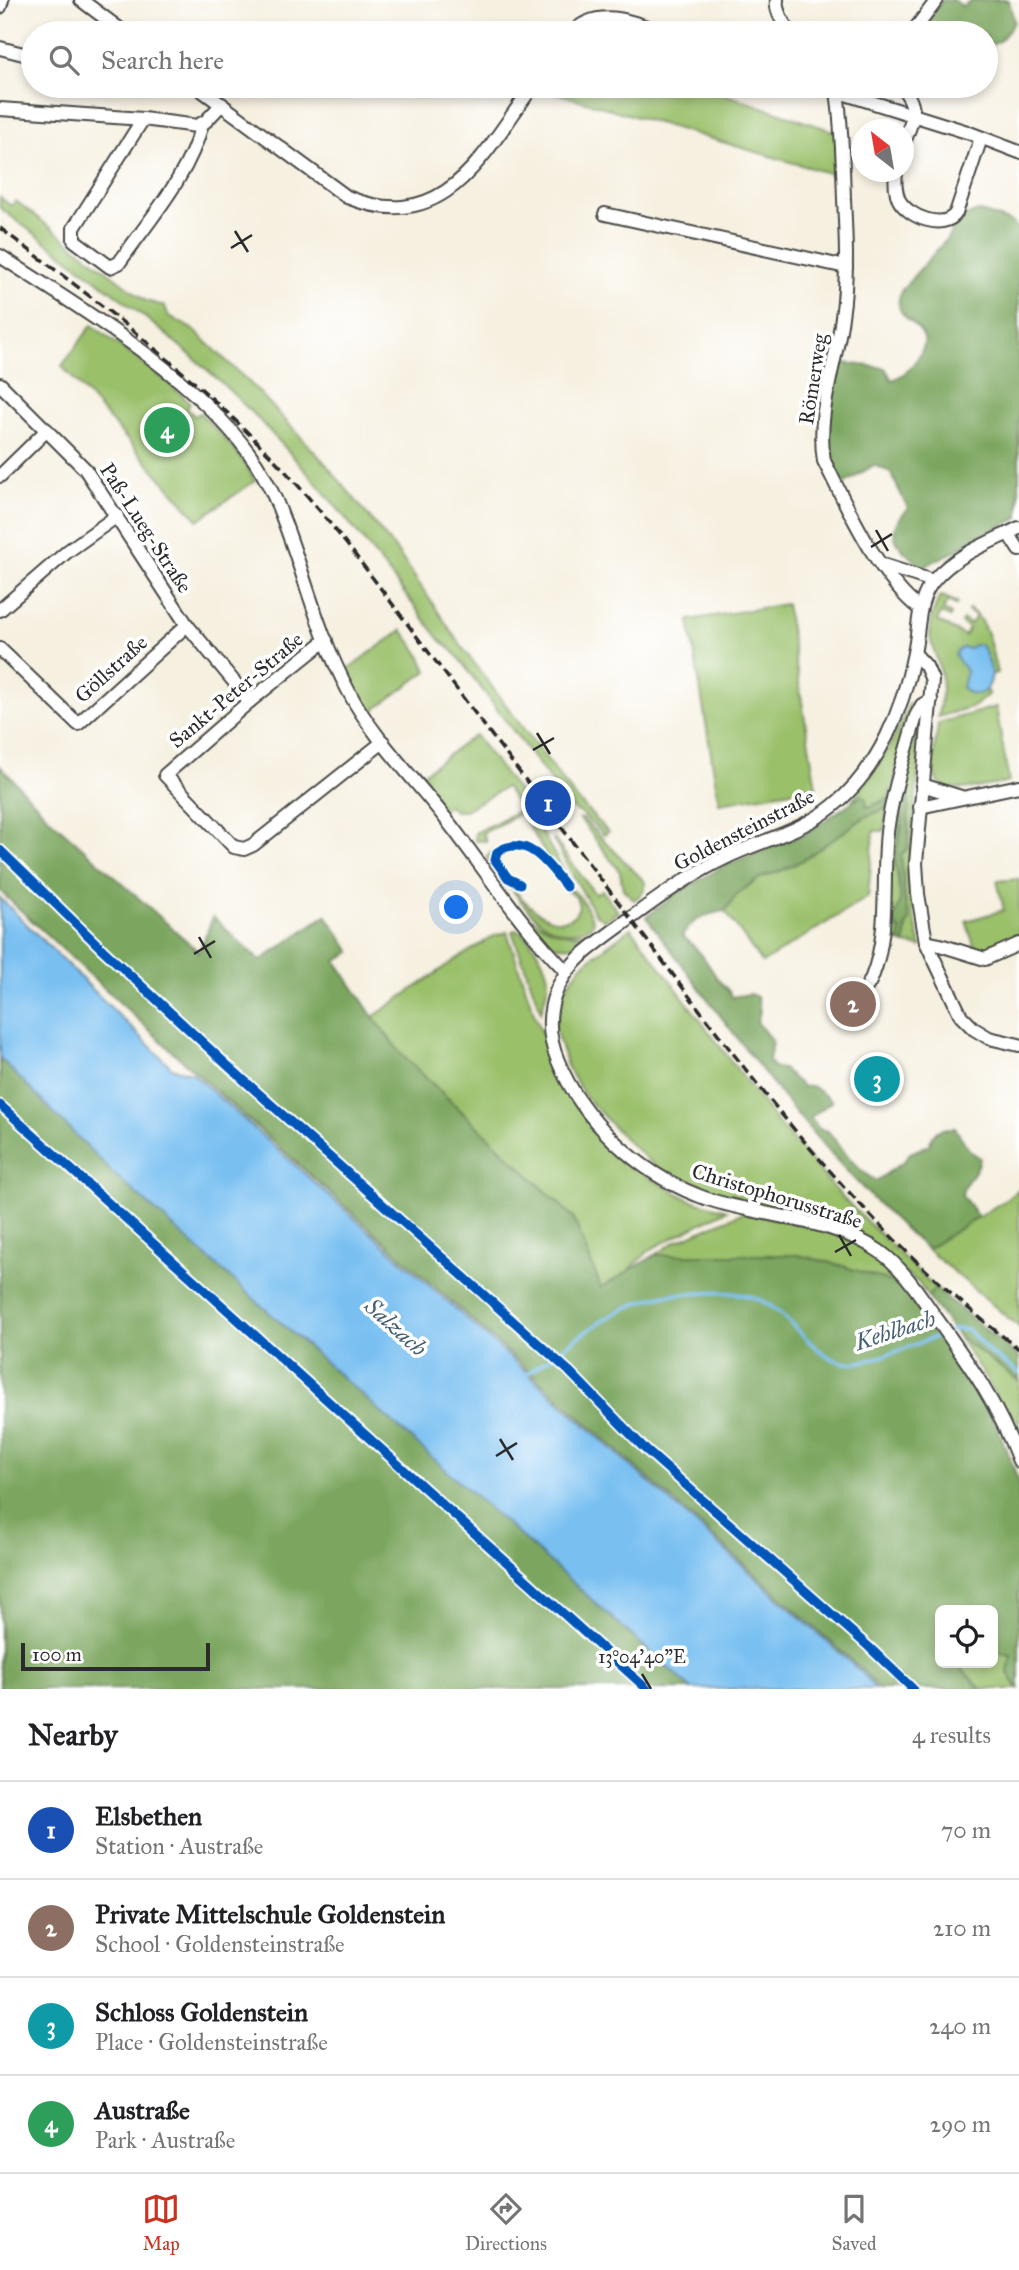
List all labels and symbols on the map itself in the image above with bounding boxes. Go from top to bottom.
north arrow [851,119,914,182]
street label: Römerweg [793,331,833,426]
pin: 4 [144,404,190,456]
street label: Paß-Lueg-Straße [94,458,198,598]
street label: Sankt-Peter-Straße [164,626,308,754]
street label: Göllstraße [69,629,153,708]
pin: 1 [525,777,571,829]
street label: Goldensteinstraße [669,783,819,877]
your location [439,890,473,924]
pin: 2 [830,978,876,1030]
pin: 3 [854,1053,900,1105]
street label: Christophorusstraße [689,1158,865,1234]
water label: Salzach [359,1291,433,1362]
water label: Kehlbach [850,1304,939,1356]
scale bar [21,1640,210,1672]
text: 13°04'40"E [598,1646,686,1668]

